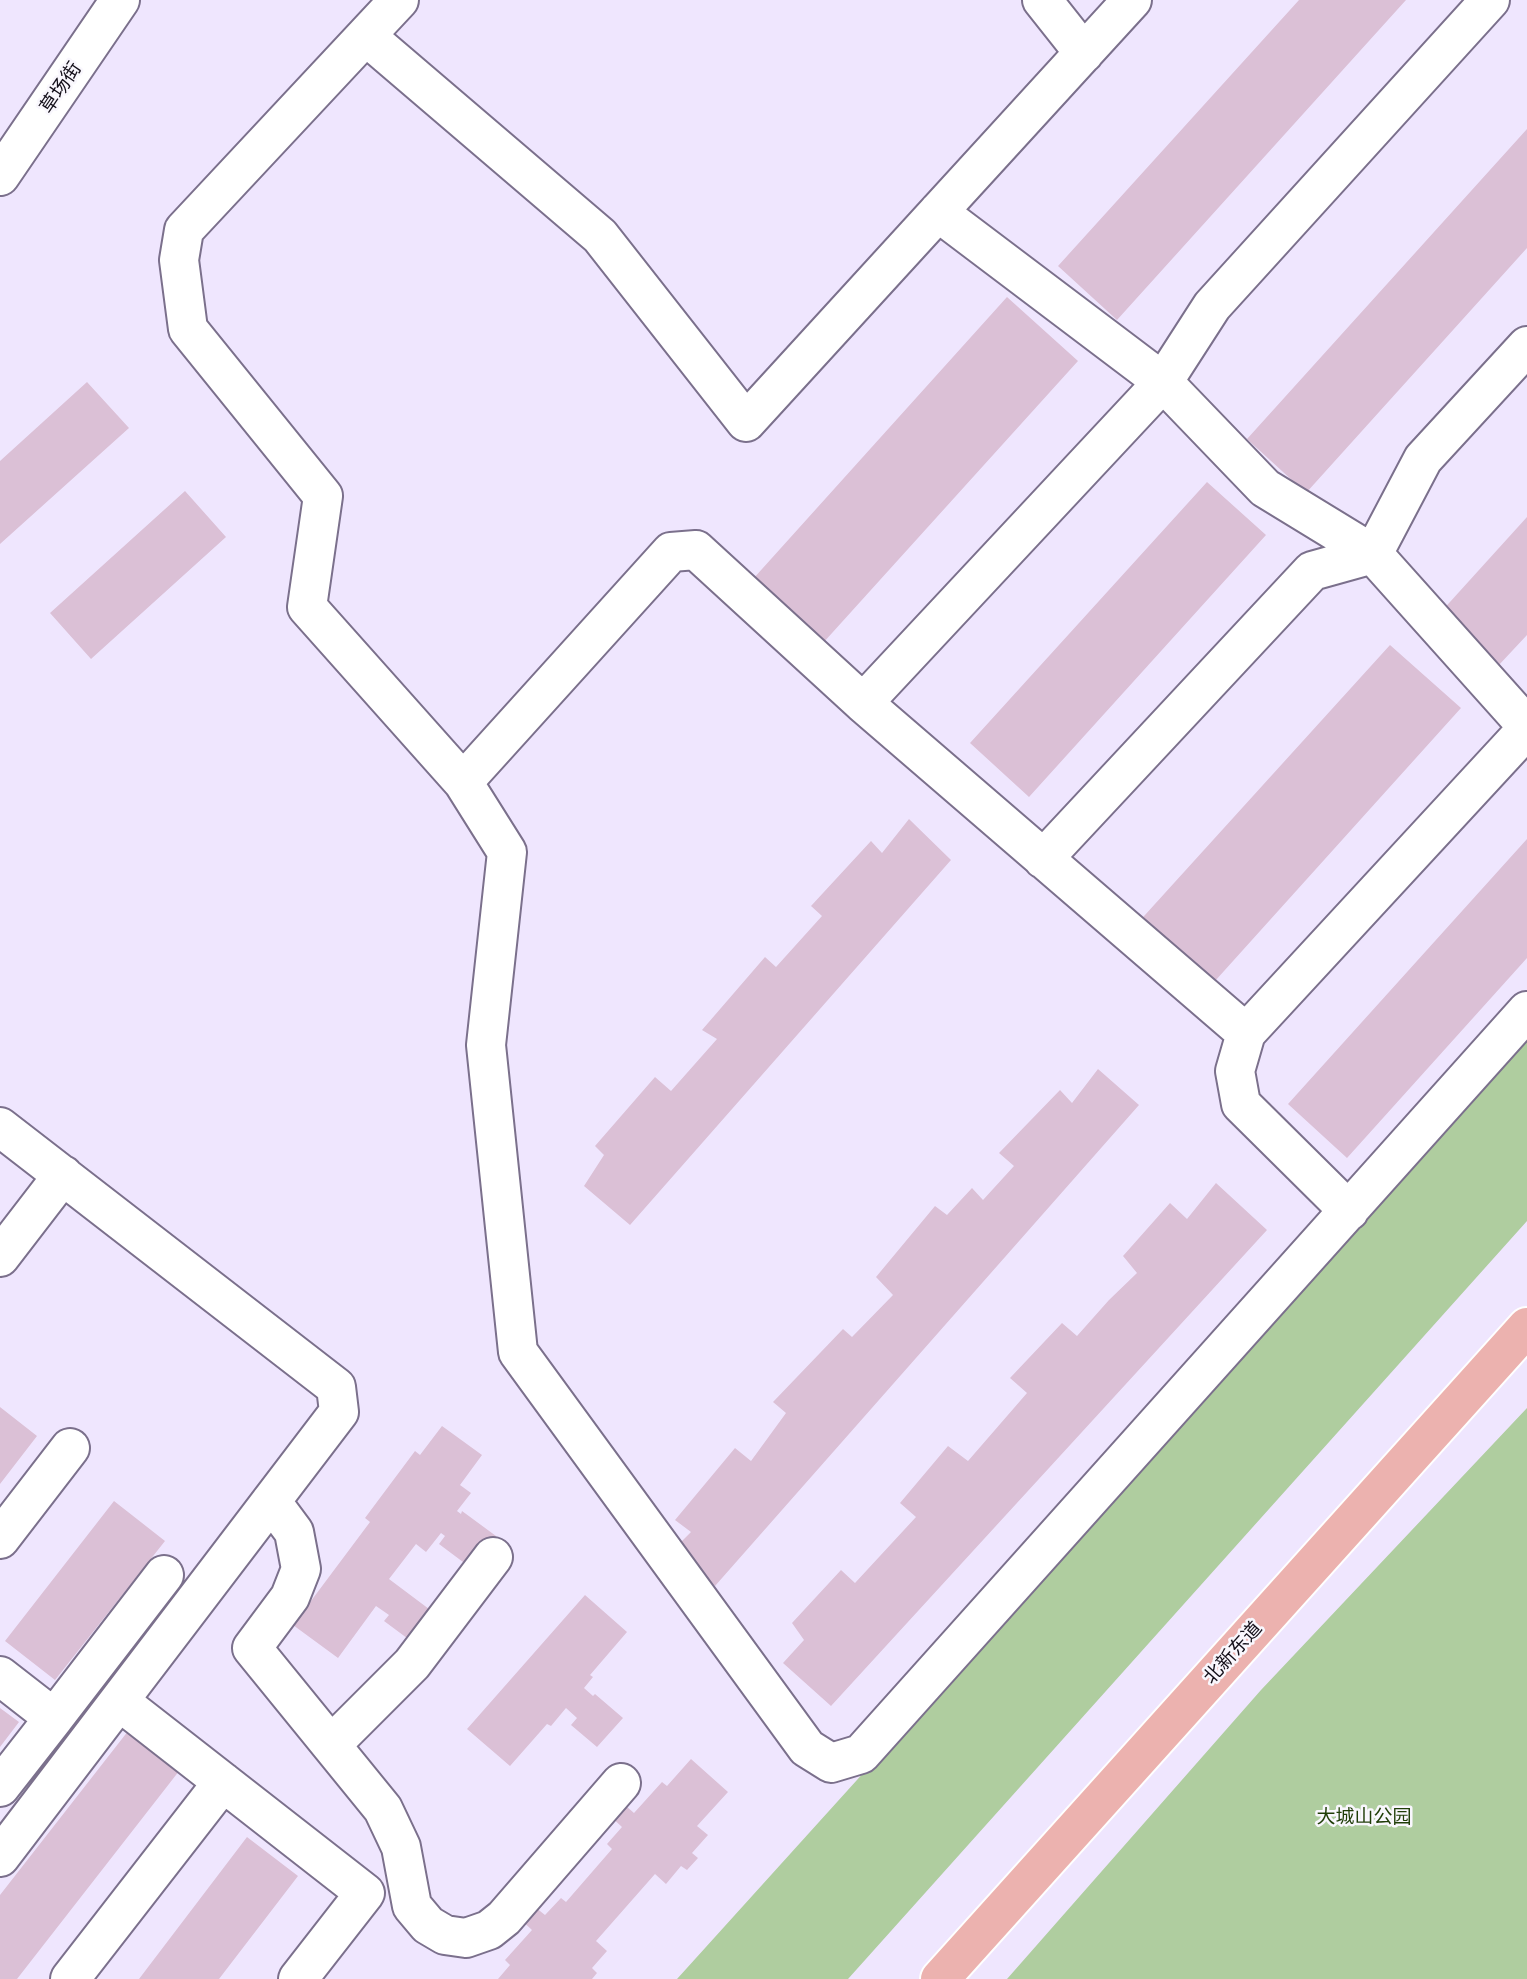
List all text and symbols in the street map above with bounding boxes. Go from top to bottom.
street label: 草场街 [36,58,86,118]
street label: 北新东道 [1199,1617,1267,1689]
park label: 大城山公园 [1317,1806,1411,1828]

